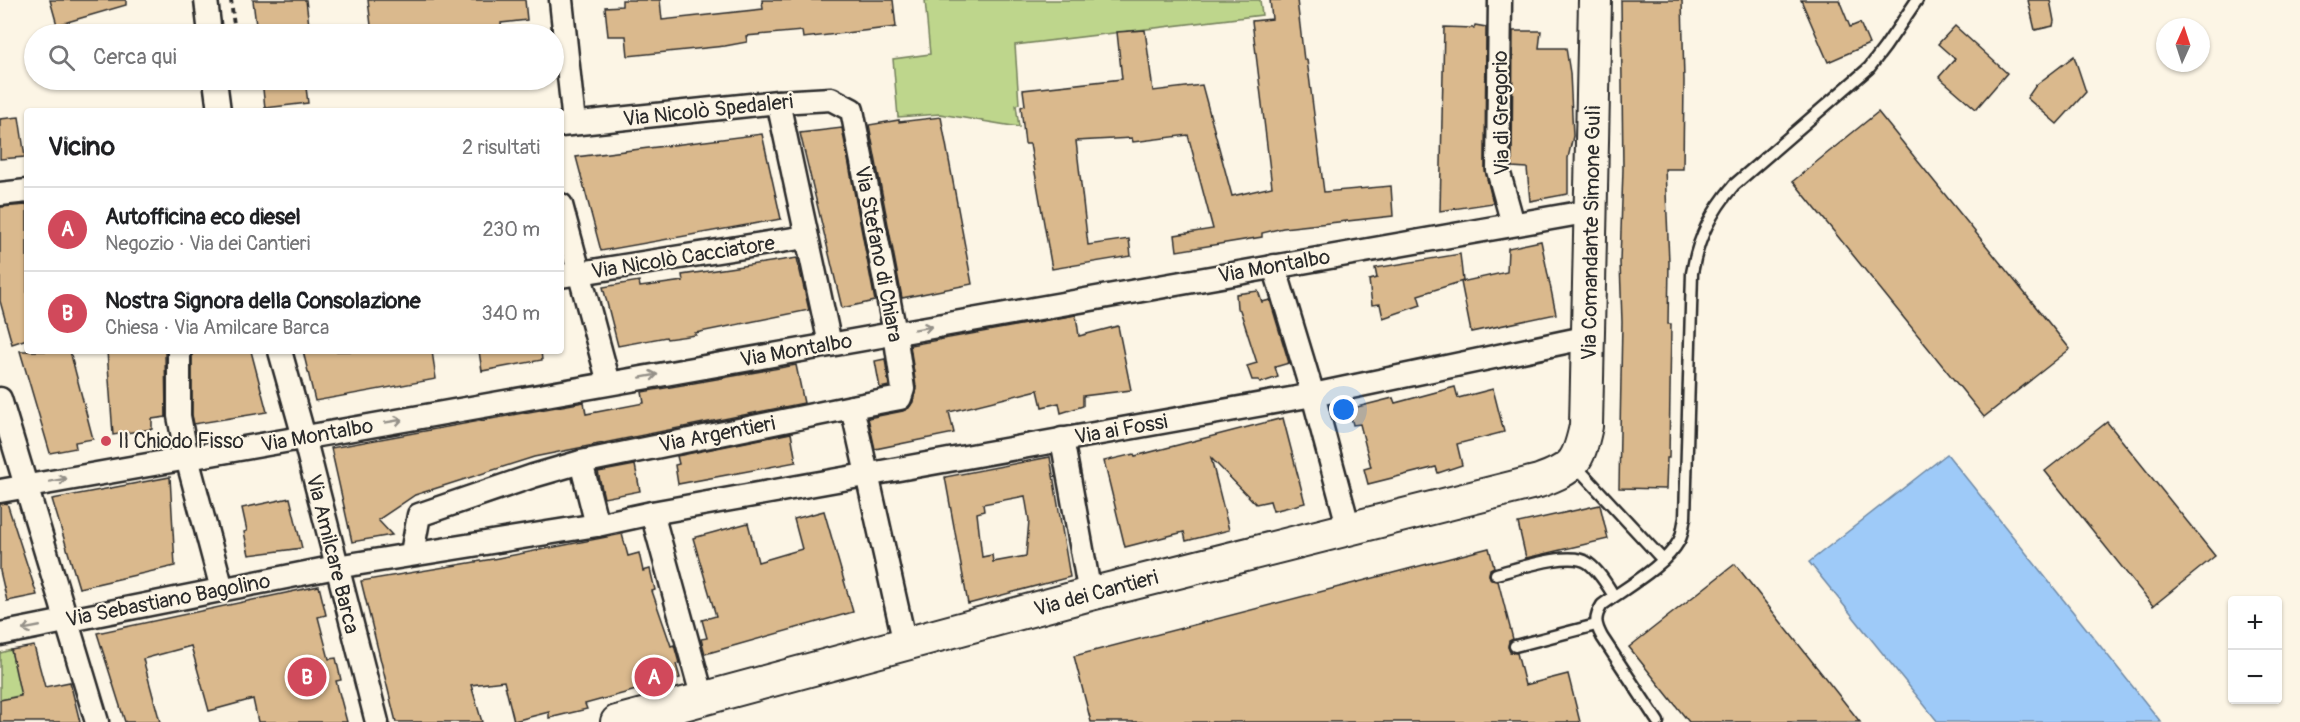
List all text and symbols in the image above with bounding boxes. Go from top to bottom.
north arrow [2156,18,2210,72]
search box [24,24,564,90]
icon: search [45,41,78,74]
text: Cerca qui [93,43,177,71]
street label: Via di Gregorio [1487,50,1516,176]
street label: Via Nicolò Spedaleri [622,88,795,133]
street label: Via Comandante Simone Gulì [1576,105,1607,361]
text: Vicino [48,131,115,163]
text: 2 risultati [462,135,540,160]
street label: Via Stefano di Chiara [848,164,909,345]
text: Autofficina eco diesel [105,203,301,231]
text: A [61,217,74,242]
text: 230 m [483,217,540,242]
street label: Via Nicolò Cacciatore [589,230,778,285]
text: Negozio · Via dei Cantieri [105,231,310,256]
street label: Via Montalbo [1216,243,1332,290]
text: Nostra Signora della Consolazione [105,287,421,315]
text: B [62,301,73,326]
text: 340 m [481,301,540,326]
text: Chiesa · Via Amilcare Barca [105,315,329,340]
one-way arrow [913,322,933,333]
street label: Via Montalbo [738,327,854,374]
one-way arrow [638,370,658,381]
your location [1329,395,1358,424]
street label: Via ai Fossi [1072,408,1170,451]
street label: Via Argentieri [657,410,778,459]
street label: Via Montalbo [259,412,375,459]
one-way arrow [384,415,404,426]
place label: Il Chiodo Fisso [118,428,244,455]
marker: Il Chiodo Fisso [99,434,113,448]
street label: Via Amilcare Barca [300,472,365,637]
one-way arrow [47,475,67,486]
street label: Via dei Cantieri [1031,564,1161,623]
street label: Via Sebastiano Bagolino [64,567,273,634]
map controls [2228,596,2282,704]
button: + [2228,596,2282,650]
one-way arrow [22,623,41,634]
button: − [2228,650,2282,704]
pin: B [288,654,326,700]
pin: A [634,654,674,700]

